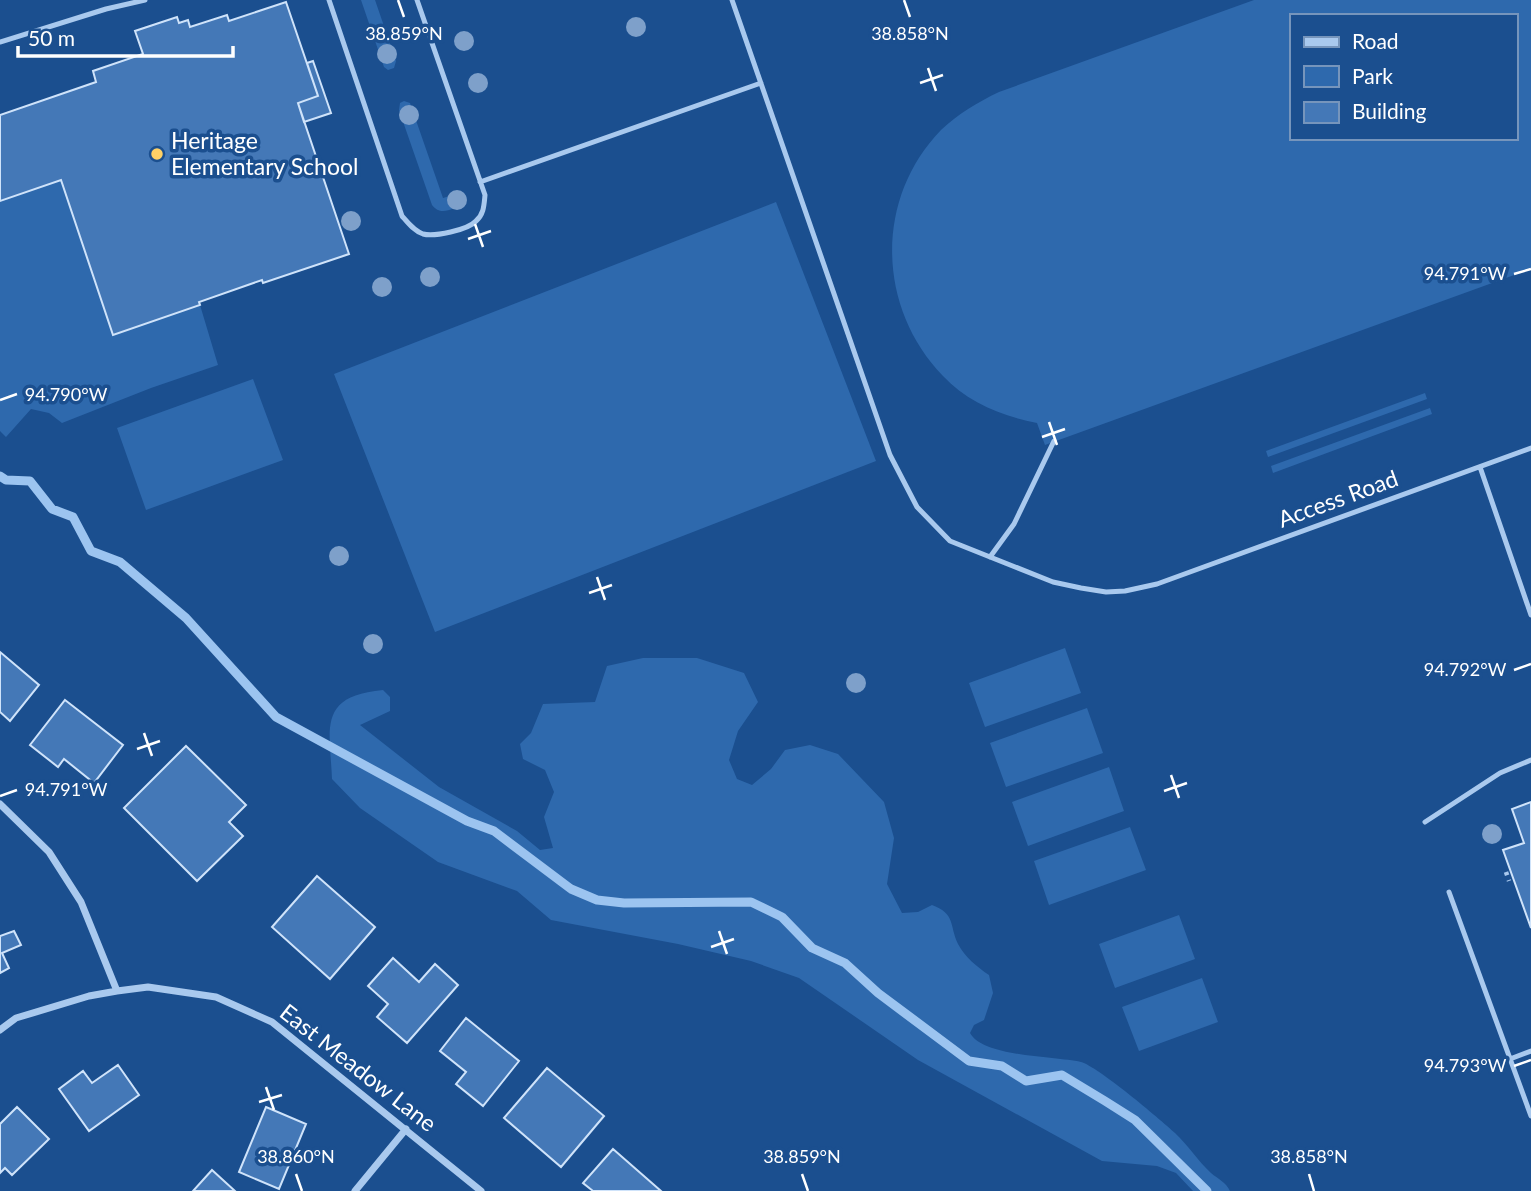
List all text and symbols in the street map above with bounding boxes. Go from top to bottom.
scale bar [18,14,233,58]
legend [1290,14,1517,140]
text: 38.859°N [365,22,443,44]
text: 38.858°N [871,22,949,44]
text: 50 m [28,25,75,50]
text: Road [1352,28,1399,53]
text: Park [1352,63,1393,88]
text: Building [1352,98,1427,123]
place label: Heritage Elementary School [171,126,358,180]
marker: Heritage Elementary School [149,146,165,162]
text: 94.791°W [1424,262,1507,284]
text: 94.790°W [25,383,108,405]
street label: Access Road [1274,463,1402,533]
text: 94.792°W [1424,658,1507,680]
text: 94.791°W [25,778,108,800]
street label: East Meadow Lane [275,997,442,1137]
text: 94.793°W [1424,1054,1507,1076]
text: 38.860°N [257,1145,335,1167]
text: 38.859°N [763,1145,841,1167]
text: 38.858°N [1270,1145,1348,1167]

